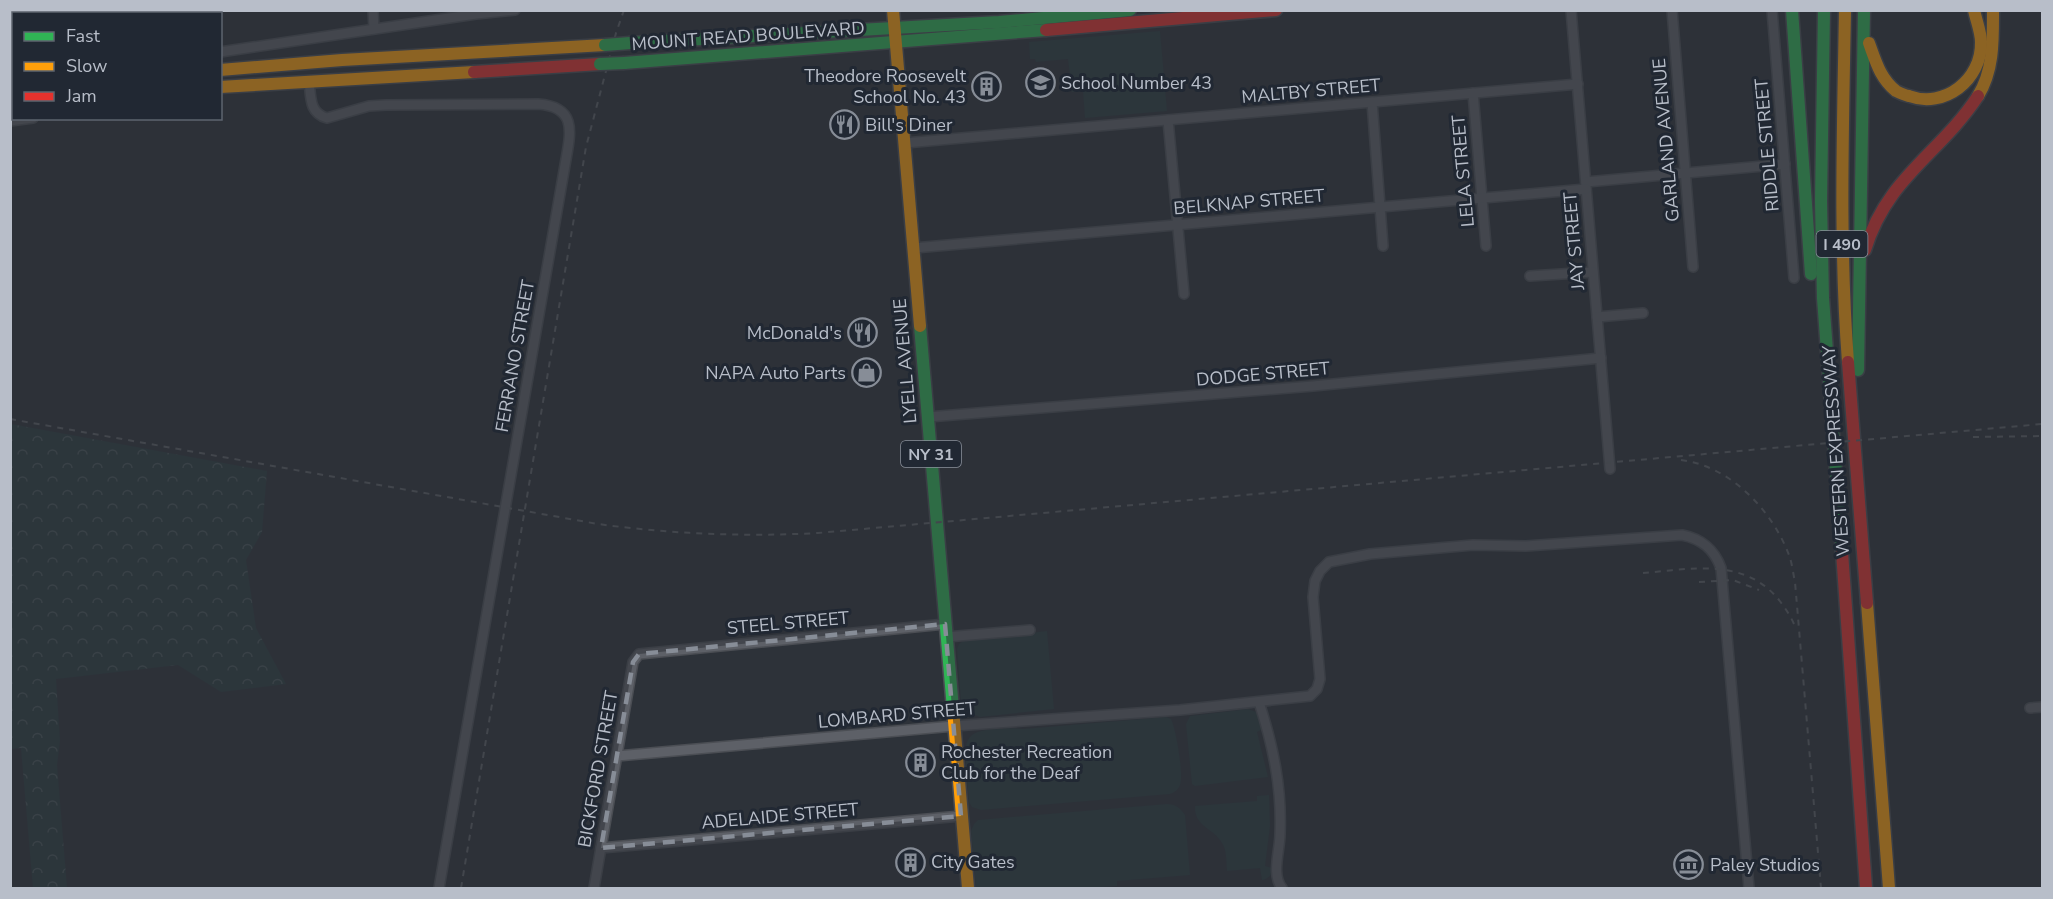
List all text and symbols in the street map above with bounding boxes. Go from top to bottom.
legend [12,12,222,120]
street label: MOUNT READ BOULEVARD [631,16,865,56]
text: Fast [66,24,101,48]
text: Slow [66,54,107,78]
street label: GARLAND AVENUE [1647,57,1685,223]
place label: Theodore Roosevelt School No. 43 [804,64,967,109]
school or university icon: School Number 43 [1024,67,1056,99]
building icon: Theodore Roosevelt School No. 43 [971,70,1003,102]
place label: School Number 43 [1061,71,1212,95]
street label: MALTBY STREET [1241,73,1382,109]
street label: RIDDLE STREET [1749,77,1785,213]
text: Jam [65,84,97,108]
restaurant icon: Bill's Diner [828,109,860,141]
place label: Bill's Diner [865,113,953,137]
street label: LELA STREET [1446,114,1480,228]
street label: BELKNAP STREET [1173,183,1326,221]
street label: JAY STREET [1558,191,1590,292]
road number: I 490 [1816,231,1868,257]
street label: FERRANO STREET [490,278,540,434]
street label: LYELL AVENUE [888,298,922,424]
restaurant icon: McDonald's [847,317,879,349]
place label: McDonald's [747,321,842,345]
street label: WESTERN EXPRESSWAY [1817,344,1855,557]
street label: DODGE STREET [1195,356,1331,392]
shop icon: NAPA Auto Parts [851,357,883,389]
place label: NAPA Auto Parts [705,361,846,385]
road number: NY 31 [901,441,961,467]
street label: STEEL STREET [726,606,850,640]
street label: BICKFORD STREET [572,689,624,849]
street label: LOMBARD STREET [817,696,977,734]
place label: Rochester Recreation Club for the Deaf [941,740,1112,785]
building icon: Rochester Recreation Club for the Deaf [904,746,936,778]
street label: ADELAIDE STREET [700,797,860,835]
building icon: City Gates [894,846,926,878]
museum icon: Paley Studios [1673,849,1705,881]
place label: City Gates [931,850,1015,874]
place label: Paley Studios [1710,853,1820,877]

